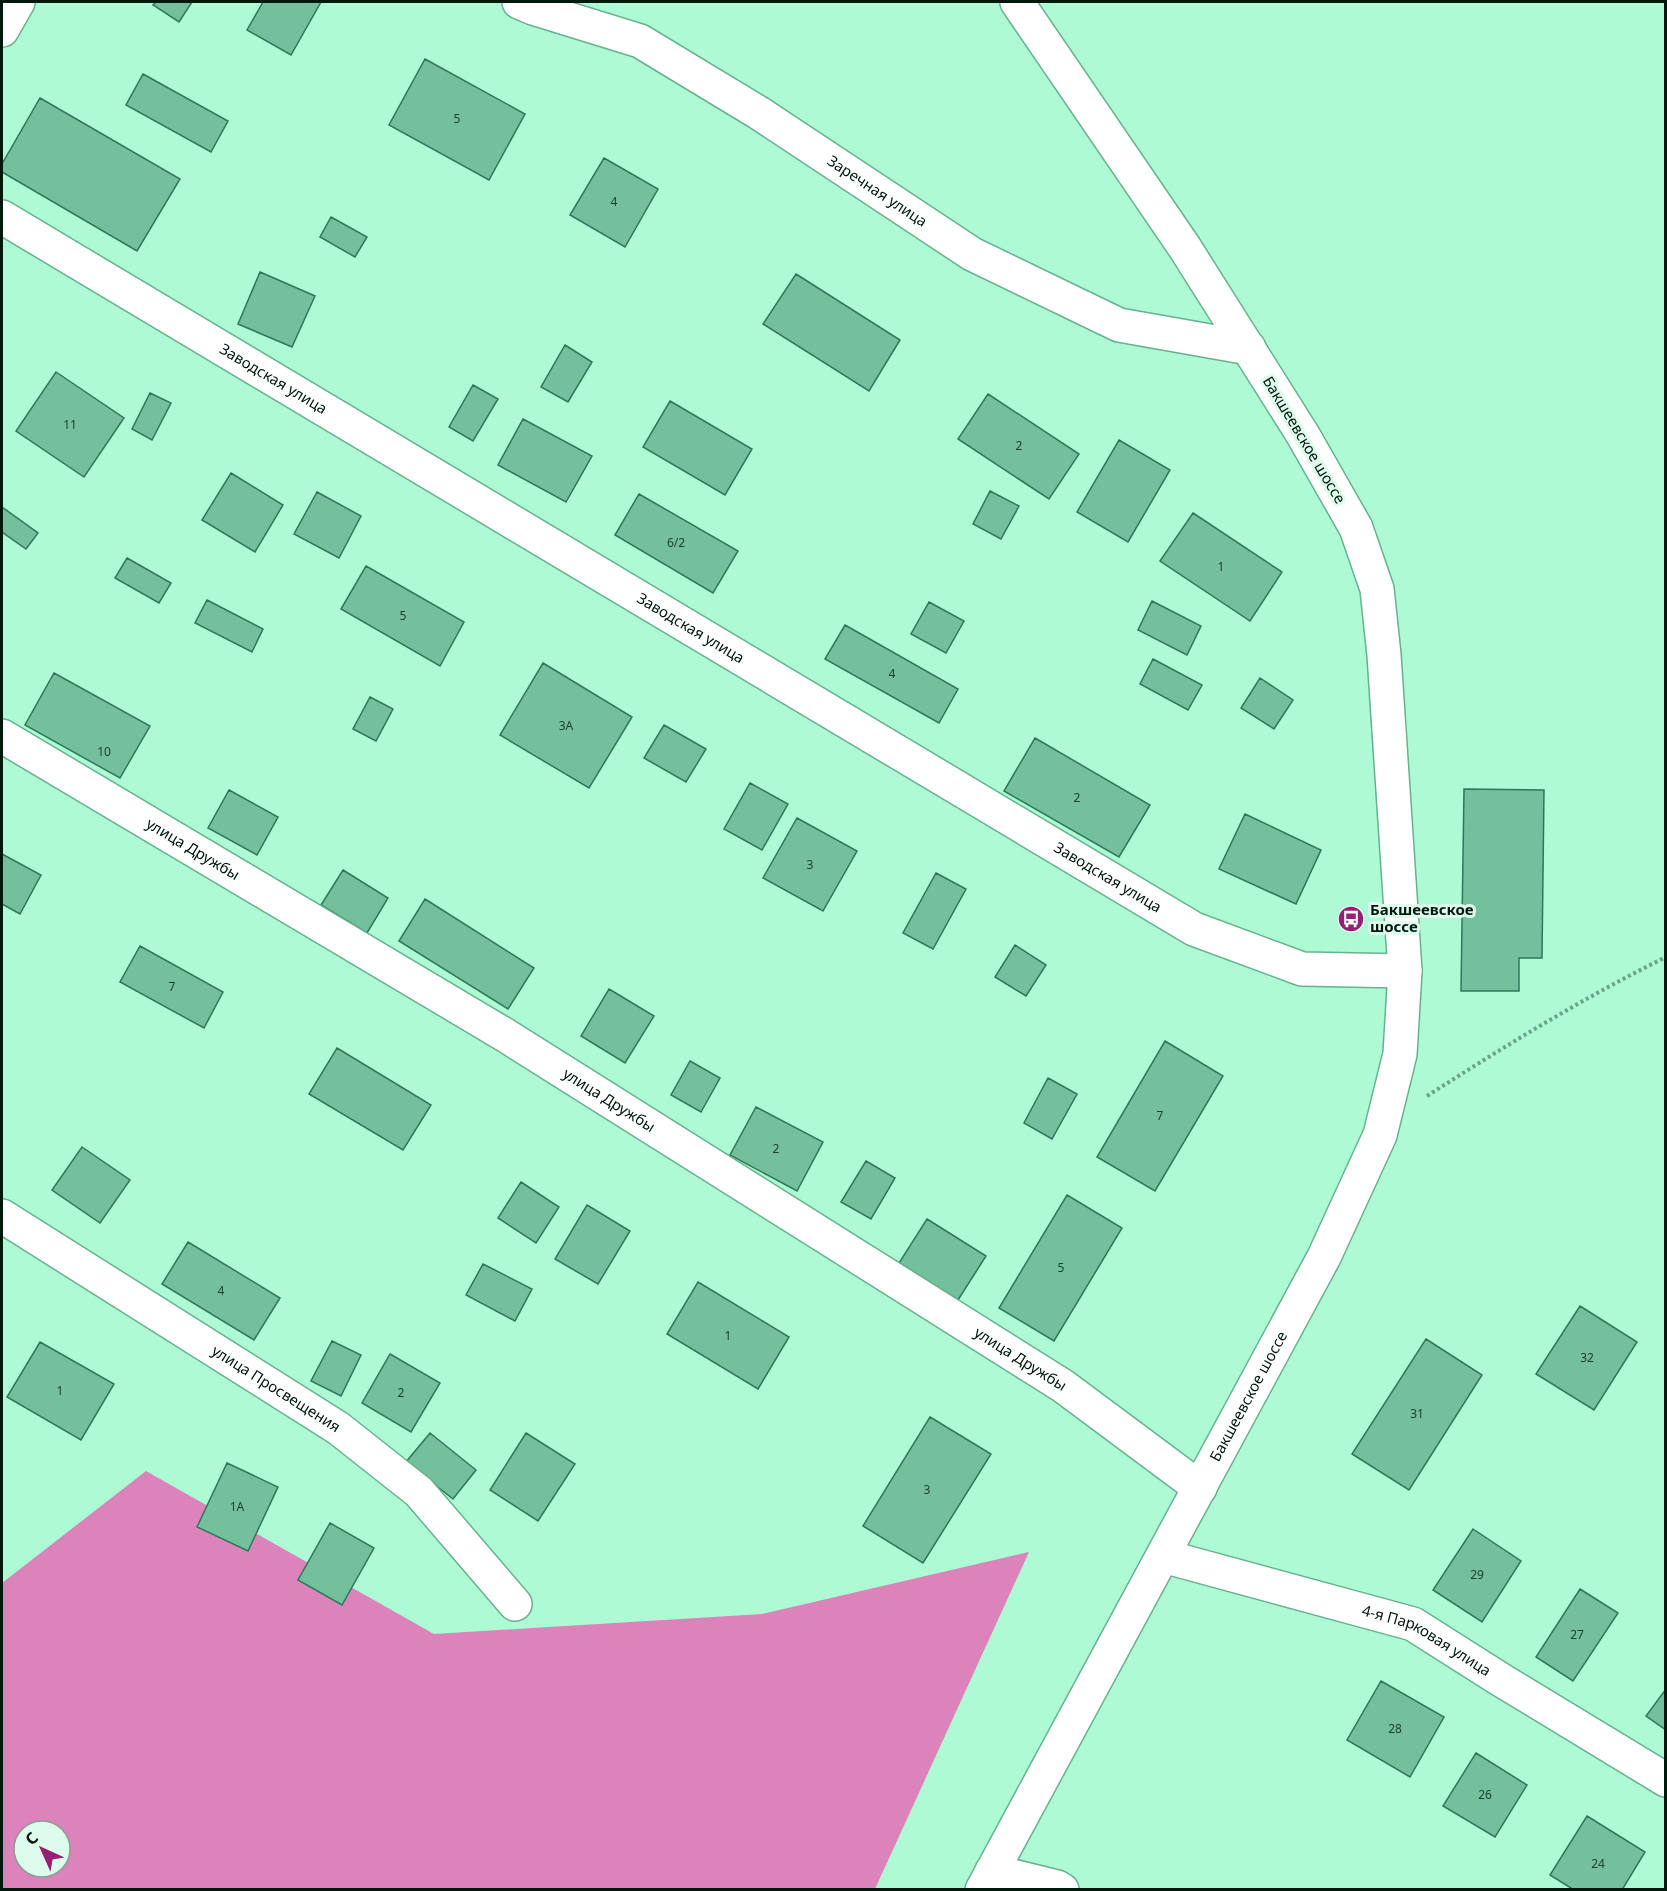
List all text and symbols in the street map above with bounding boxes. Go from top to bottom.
house number: 5 [454,110,461,127]
street label: Заречная улица [824,150,932,231]
house number: 4 [611,193,618,210]
street label: Заводская улица [216,338,331,418]
street label: Бакшеевское шоссе [1259,372,1351,507]
house number: 11 [63,416,77,433]
house number: 2 [1016,437,1023,454]
house number: 6/2 [667,534,685,551]
house number: 1 [1218,558,1224,575]
street label: Заводская улица [634,588,748,667]
house number: 5 [400,607,407,624]
house number: 4 [889,665,896,682]
house number: 3А [559,717,574,734]
house number: 10 [97,743,111,760]
house number: 2 [1074,789,1081,806]
street label: улица Дружбы [143,813,244,884]
street label: Заводская улица [1051,837,1166,916]
house number: 3 [807,856,814,873]
place label: Бакшеевское шоссе [1370,899,1474,936]
bus stop icon: Бакшеевское шоссе [1336,904,1366,934]
house number: 7 [169,978,176,995]
street label: улица Дружбы [560,1063,659,1136]
house number: 7 [1157,1107,1164,1124]
house number: 2 [773,1140,780,1157]
house number: 5 [1058,1259,1065,1276]
house number: 4 [218,1282,225,1299]
street label: улица Дружбы [971,1322,1071,1395]
house number: 1 [725,1327,731,1344]
street label: Бакшеевское шоссе [1204,1327,1291,1465]
street label: улица Просвещения [208,1340,345,1436]
house number: 32 [1580,1349,1594,1366]
house number: 1 [57,1382,63,1399]
house number: 2 [398,1384,405,1401]
house number: 31 [1410,1405,1424,1422]
house number: 3 [924,1481,931,1498]
house number: 1А [230,1498,245,1515]
house number: 29 [1470,1566,1484,1583]
street label: 4-я Парковая улица [1360,1600,1495,1680]
house number: 27 [1570,1626,1584,1643]
house number: 28 [1388,1720,1402,1737]
house number: 26 [1478,1786,1492,1803]
north arrow [12,1819,72,1879]
text: С [20,1827,43,1850]
house number: 24 [1591,1855,1605,1872]

